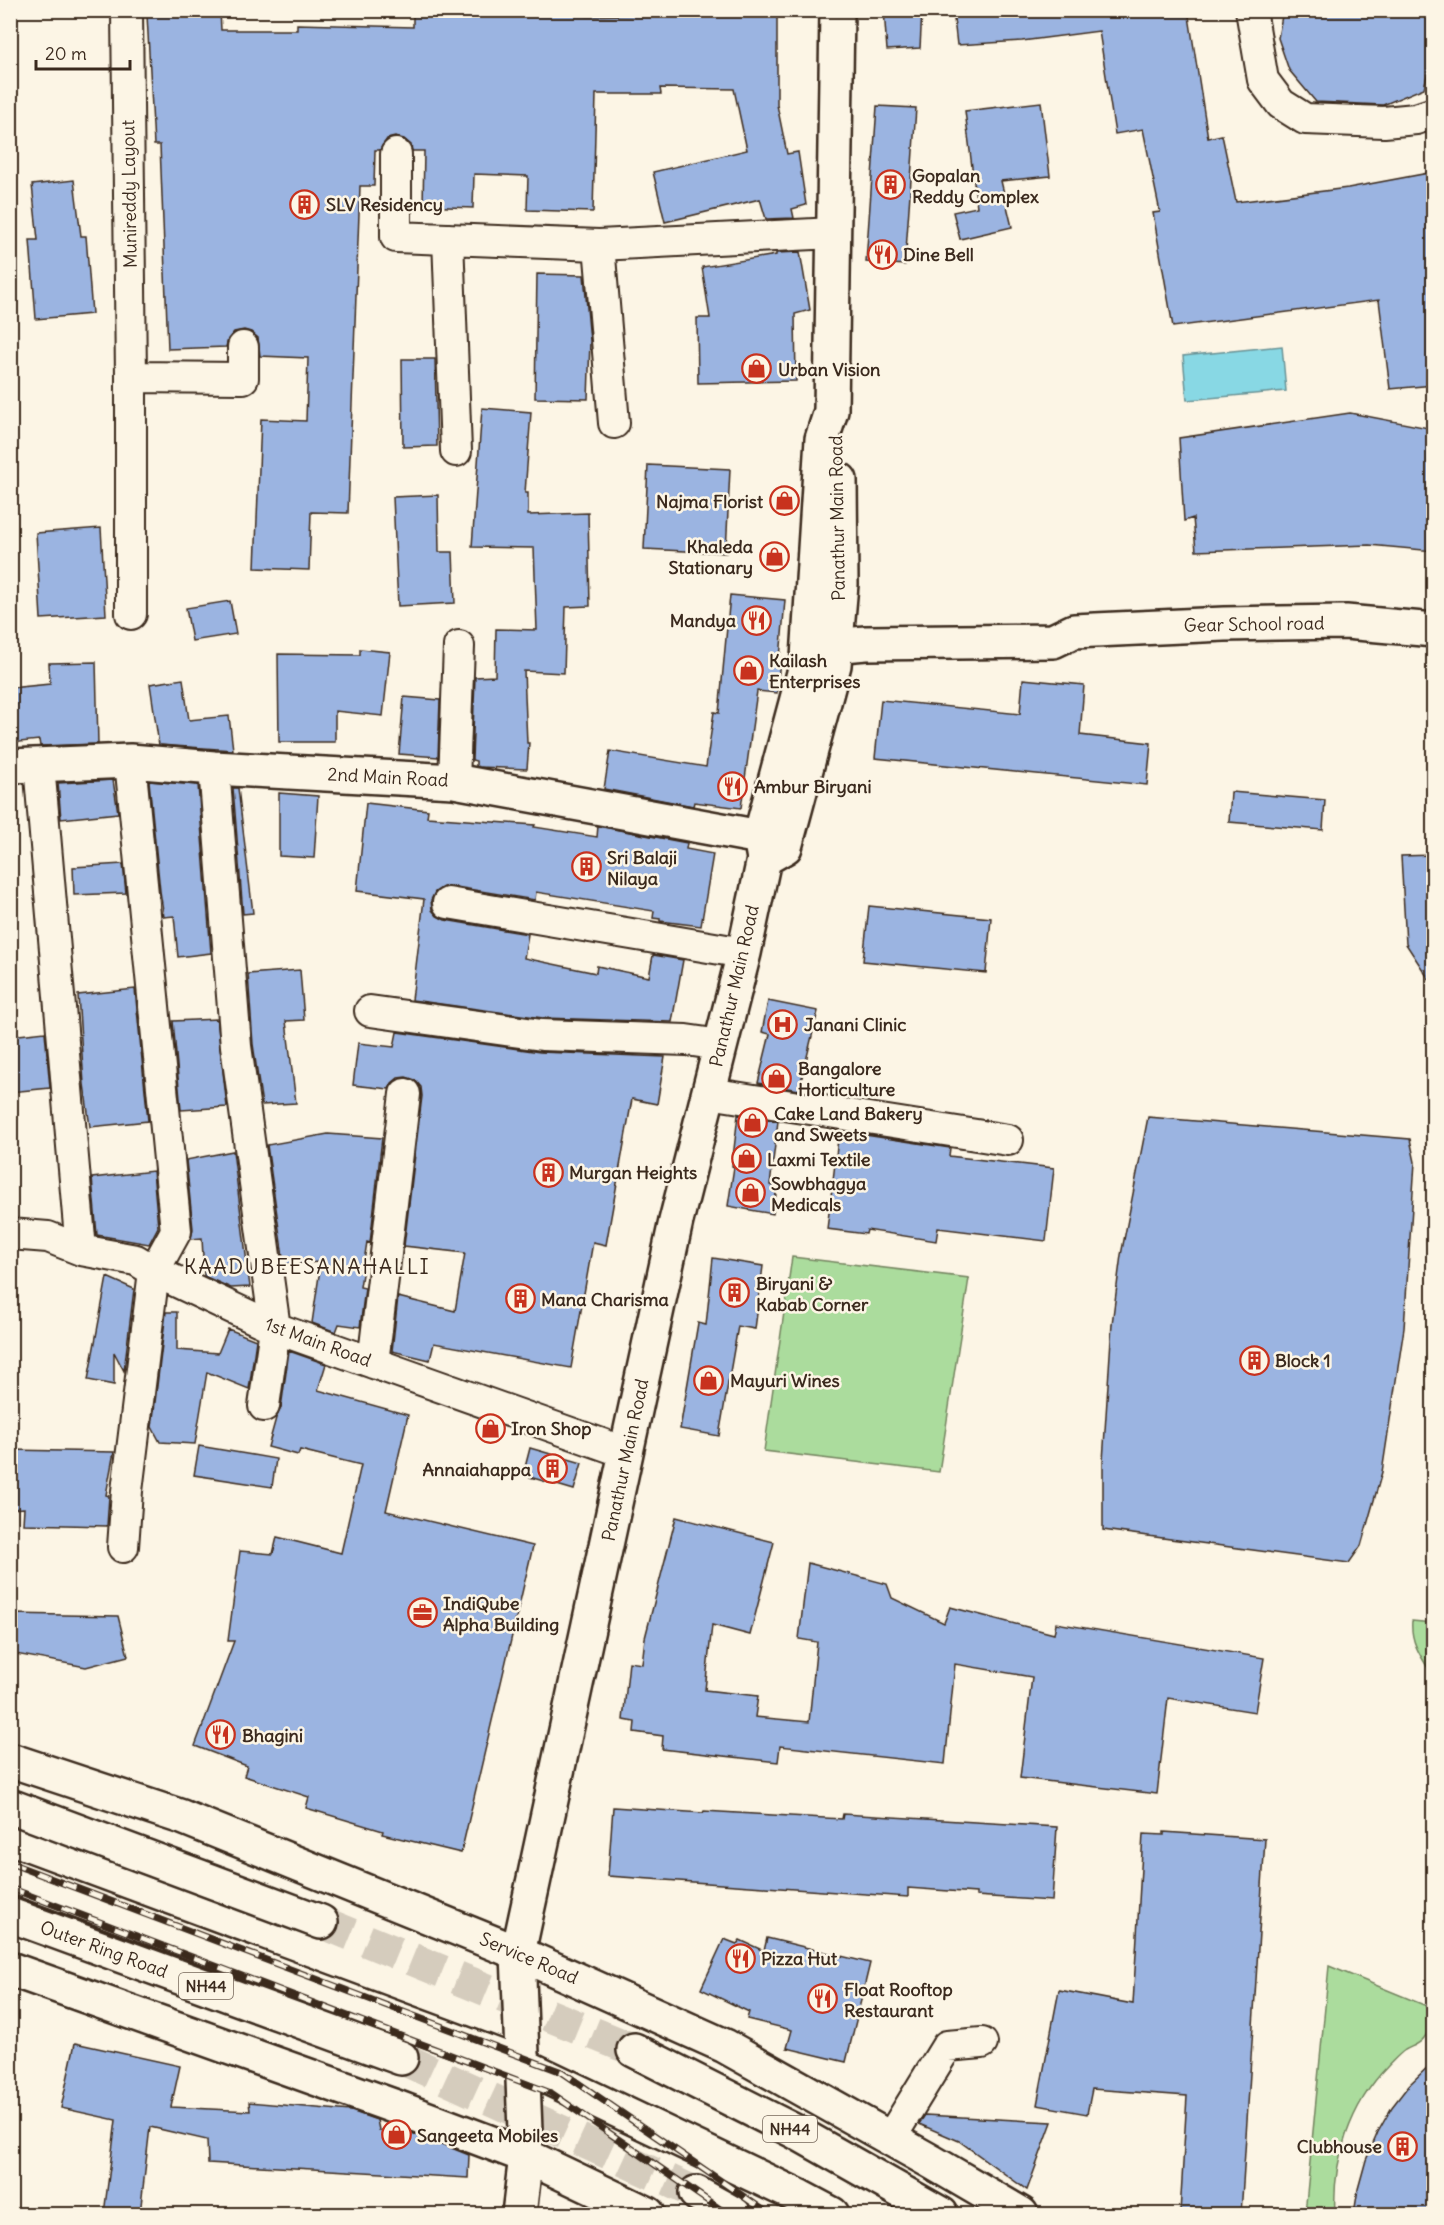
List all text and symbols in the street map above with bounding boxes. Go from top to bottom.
scale bar [36,33,130,71]
text: 20 m [45,42,87,65]
street label: Munireddy Layout [116,120,142,268]
place label: Gopalan Reddy Complex [912,164,1039,208]
building icon: Gopalan Reddy Complex [875,169,907,201]
building icon: SLV Residency [289,188,321,220]
place label: SLV Residency [326,193,443,216]
restaurant icon: Dine Bell [866,238,898,270]
place label: Dine Bell [903,243,974,266]
shop icon: Urban Vision [741,353,773,385]
place label: Urban Vision [778,358,881,381]
street label: Panathur Main Road [824,435,850,601]
shop icon: Najma Florist [768,485,800,517]
place label: Najma Florist [656,490,764,513]
place label: Khaleda Stationary [668,535,753,579]
shop icon: Khaleda Stationary [758,540,790,572]
restaurant icon: Mandya [741,604,773,636]
place label: Mandya [670,609,736,632]
street label: Gear School road [1183,611,1325,637]
place label: Kailash Enterprises [769,649,860,693]
shop icon: Kailash Enterprises [732,654,764,686]
street label: 2nd Main Road [327,762,449,792]
restaurant icon: Ambur Biryani [717,770,749,802]
place label: Ambur Biryani [754,775,872,798]
place label: Sri Balaji Nilaya [607,846,677,890]
building icon: Sri Balaji Nilaya [570,851,602,883]
street label: Panathur Main Road [704,902,764,1069]
hospital icon: Janani Clinic [767,1008,799,1040]
place label: Janani Clinic [804,1013,906,1036]
place label: Bangalore Horticulture [798,1057,896,1101]
shop icon: Bangalore Horticulture [761,1062,793,1094]
place label: Cake Land Bakery and Sweets [774,1102,923,1146]
shop icon: Cake Land Bakery and Sweets [737,1107,769,1139]
shop icon: Laxmi Textile [730,1143,762,1175]
place label: Laxmi Textile [767,1148,871,1171]
building icon: Murgan Heights [532,1156,564,1188]
place label: Murgan Heights [569,1161,697,1184]
place label: Sowbhagya Medicals [771,1172,866,1216]
shop icon: Sowbhagya Medicals [734,1177,766,1209]
district label: KAADUBEESANAHALLI [184,1253,430,1280]
place label: Biryani & Kabab Corner [756,1272,869,1316]
building icon: Biryani & Kabab Corner [719,1277,751,1309]
building icon: Mana Charisma [504,1283,536,1315]
place label: Mana Charisma [541,1288,669,1311]
street label: 1st Main Road [262,1312,375,1372]
building icon: Block 1 [1238,1344,1270,1376]
place label: Block 1 [1275,1349,1331,1372]
shop icon: Mayuri Wines [693,1364,725,1396]
place label: Mayuri Wines [730,1369,840,1392]
street label: Panathur Main Road [597,1376,654,1543]
shop icon: Iron Shop [474,1412,506,1444]
place label: Iron Shop [511,1417,592,1440]
building icon: Annaiahappa [536,1453,568,1485]
place label: Annaiahappa [423,1458,531,1481]
place label: IndiQube Alpha Building [443,1592,559,1636]
office icon: IndiQube Alpha Building [406,1597,438,1629]
restaurant icon: Bhagini [205,1719,237,1751]
place label: Bhagini [242,1724,303,1747]
street label: Outer Ring Road [37,1915,171,1983]
street label: Service Road [476,1927,582,1989]
restaurant icon: Pizza Hut [724,1942,756,1974]
place label: Pizza Hut [761,1947,838,1970]
road number: NH44 [179,1973,233,1999]
place label: Float Rooftop Restaurant [844,1978,953,2022]
restaurant icon: Float Rooftop Restaurant [807,1983,839,2015]
road number: NH44 [763,2116,817,2142]
shop icon: Sangeeta Mobiles [380,2119,412,2151]
place label: Sangeeta Mobiles [417,2124,558,2147]
building icon: Clubhouse [1387,2130,1419,2162]
place label: Clubhouse [1297,2135,1382,2158]

